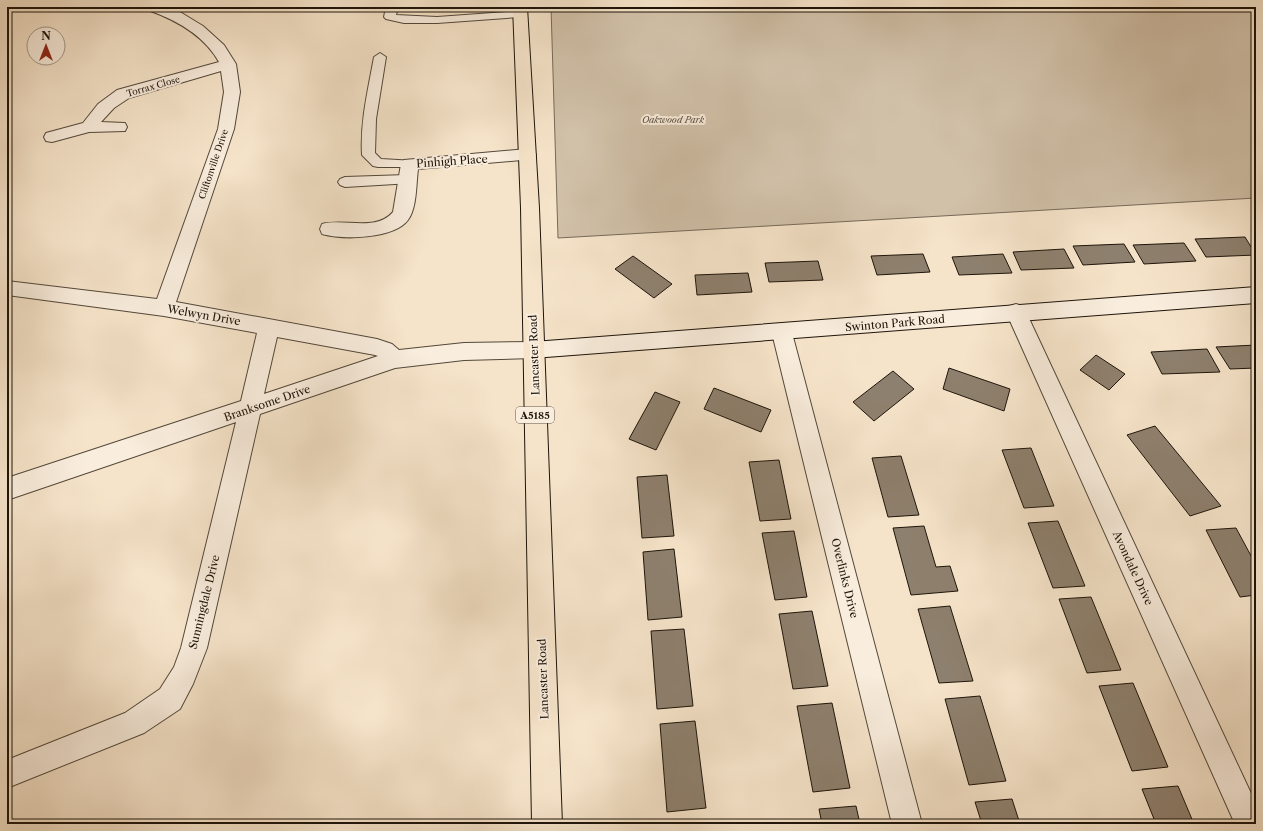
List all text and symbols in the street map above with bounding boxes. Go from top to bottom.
north arrow [26,26,66,66]
text: N [41,29,51,43]
street label: Torrax Close [125,73,181,99]
park label: Oakwood Park [642,114,704,125]
street label: Cliftonville Drive [196,128,230,200]
street label: Pinhigh Place [416,152,488,170]
street label: Welwyn Drive [165,302,242,328]
street label: Swinton Park Road [845,312,946,334]
street label: Lancaster Road [526,314,542,396]
street label: Branksome Drive [222,382,312,424]
road number: A5185 [516,407,554,423]
street label: Avondale Drive [1109,528,1156,607]
street label: Overlinks Drive [828,537,862,619]
street label: Sunningdale Drive [186,553,222,651]
street label: Lancaster Road [535,638,551,720]

